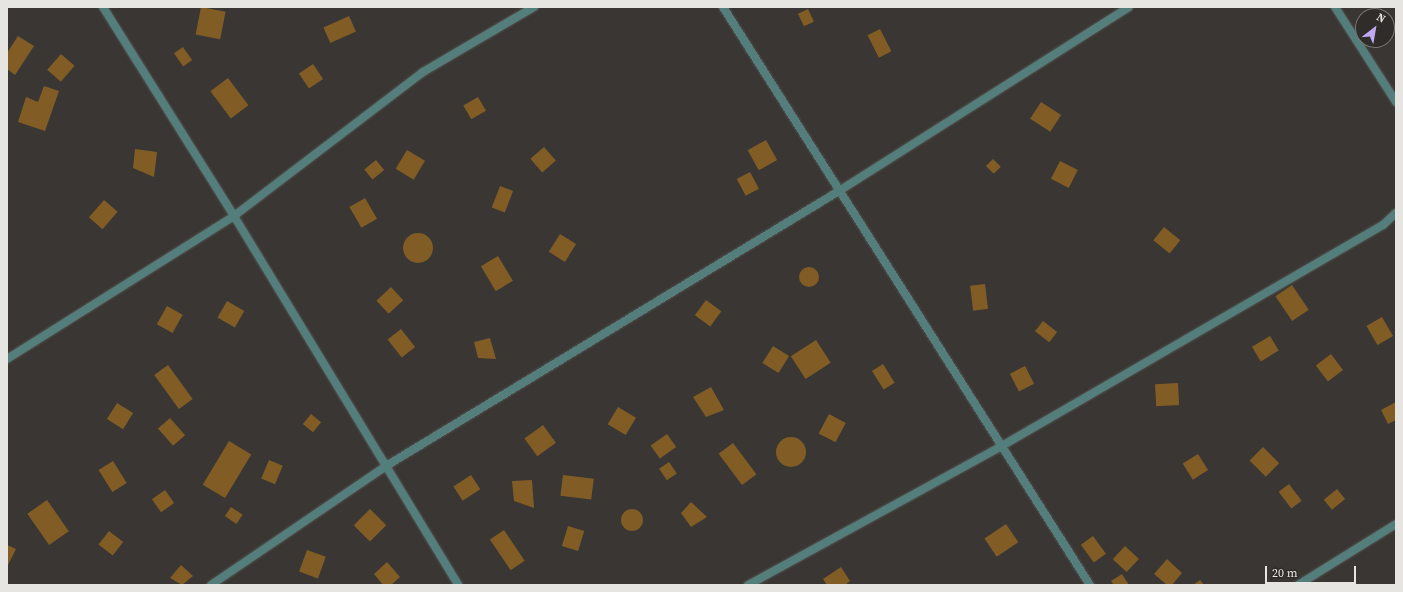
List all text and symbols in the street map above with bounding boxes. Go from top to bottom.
north arrow [1355,8,1395,48]
text: N [1374,10,1388,27]
scale bar [1267,558,1358,584]
text: 20 m [1272,565,1298,581]

